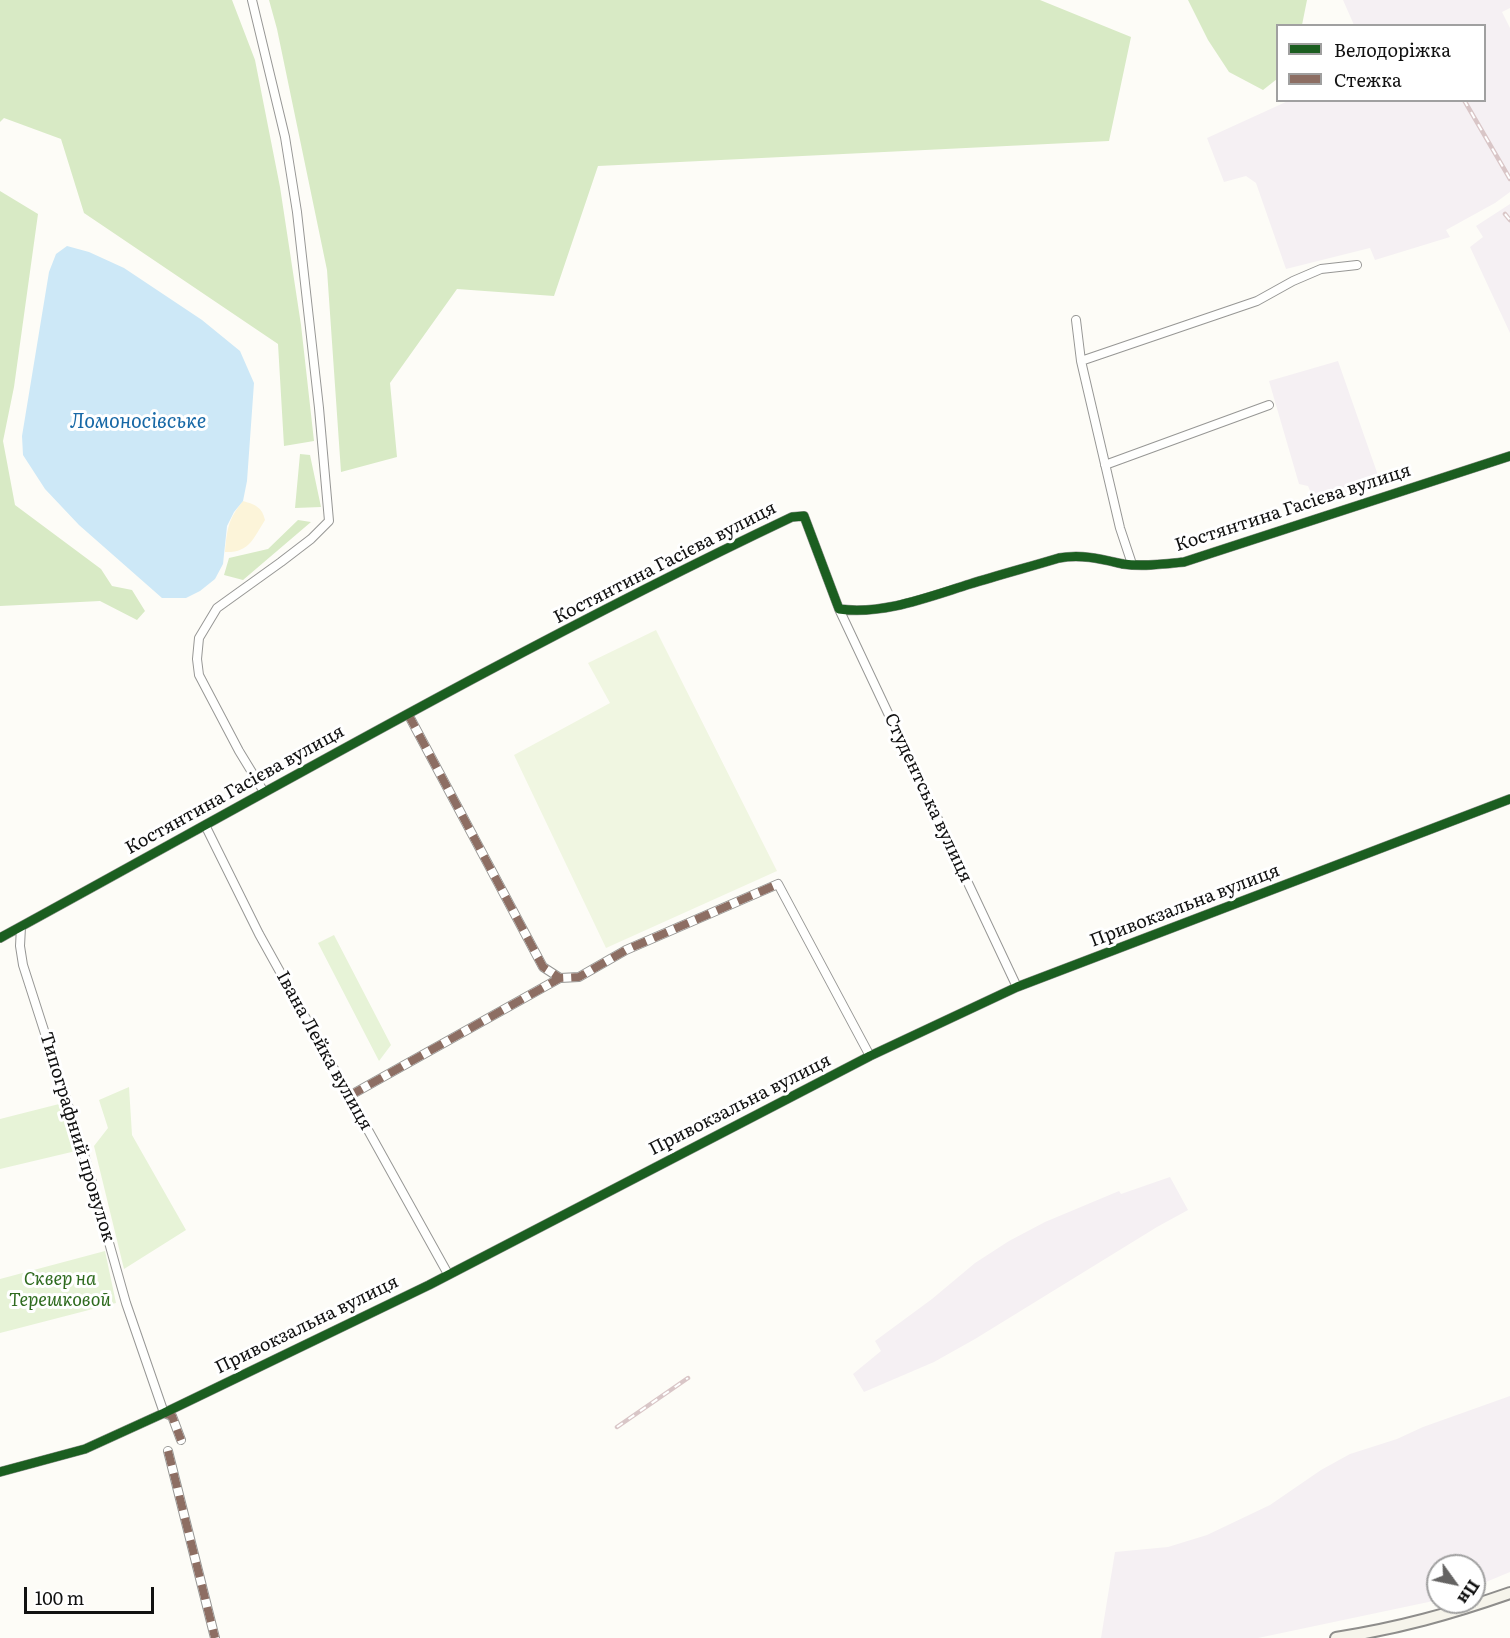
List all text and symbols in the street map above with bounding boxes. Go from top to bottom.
legend [1276,24,1486,102]
text: Велодоріжка [1334,36,1451,63]
text: Стежка [1334,66,1402,93]
water label: Ломоносівське [70,410,206,434]
street label: Костянтина Гасієва вулиця [1172,460,1414,556]
street label: Костянтина Гасієва вулиця [550,497,780,629]
street label: Студентська вулиця [879,710,977,886]
street label: Костянтина Гасієва вулиця [122,721,348,859]
street label: Привокзальна вулиця [1087,860,1283,952]
street label: Івана Лейка вулиця [271,968,377,1134]
street label: Типографний провулок [35,1029,119,1245]
street label: Привокзальна вулиця [645,1050,835,1160]
park label: Сквер на Терешковой [9,1269,111,1312]
street label: Привокзальна вулиця [212,1271,402,1379]
north arrow [1426,1554,1486,1614]
scale bar [27,1575,158,1613]
text: Пн [1453,1576,1486,1610]
text: 100 m [35,1584,84,1611]

